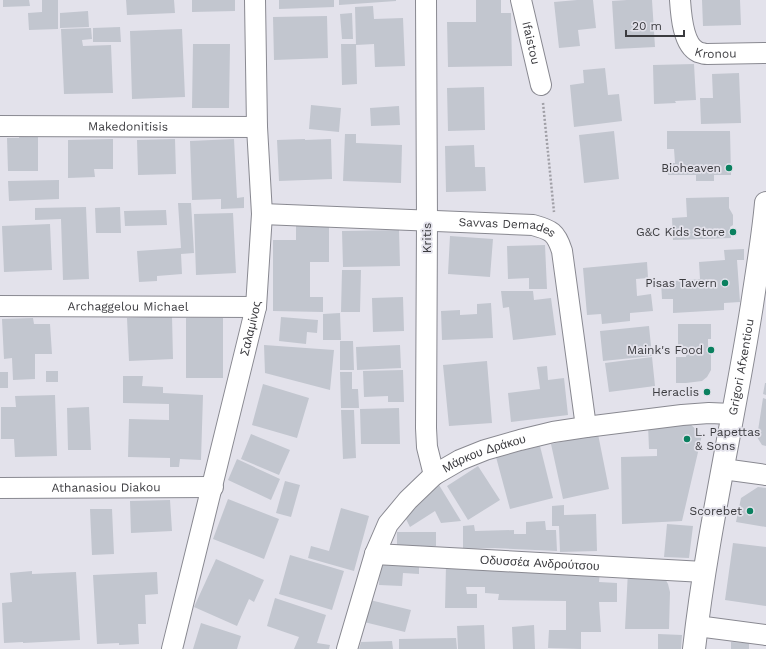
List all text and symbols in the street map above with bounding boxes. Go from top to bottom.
scale bar [626,12,684,38]
text: 20 m [632,19,662,33]
street label: Ifaistou [519,20,543,66]
street label: Kronou [693,44,737,61]
street label: Makedonitisis [88,119,168,134]
place label: Bioheaven [661,161,721,175]
marker: Bioheaven [724,163,734,173]
street label: Savvas Demades [458,215,559,240]
street label: Kritis [420,223,434,253]
place label: G&C Kids Store [636,225,725,239]
marker: G&C Kids Store [728,227,738,237]
place label: Pisas Tavern [645,276,717,290]
marker: Pisas Tavern [720,278,730,288]
street label: Archaggelou Michael [68,299,189,314]
street label: Σαλαμίνος [237,301,263,357]
street label: Grigori Afxentiou [726,318,757,416]
place label: Maink's Food [627,343,703,357]
marker: Maink's Food [706,345,716,355]
place label: Heraclis [652,385,699,399]
marker: Heraclis [702,387,712,397]
place label: L. Papettas & Sons [695,425,760,453]
street label: Μάρκου Δράκου [440,432,527,476]
marker: L. Papettas & Sons [682,434,692,444]
street label: Athanasiou Diakou [51,480,161,495]
place label: Scorebet [689,504,742,518]
marker: Scorebet [745,506,755,516]
street label: Οδυσσέα Ανδρούτσου [480,553,600,573]

